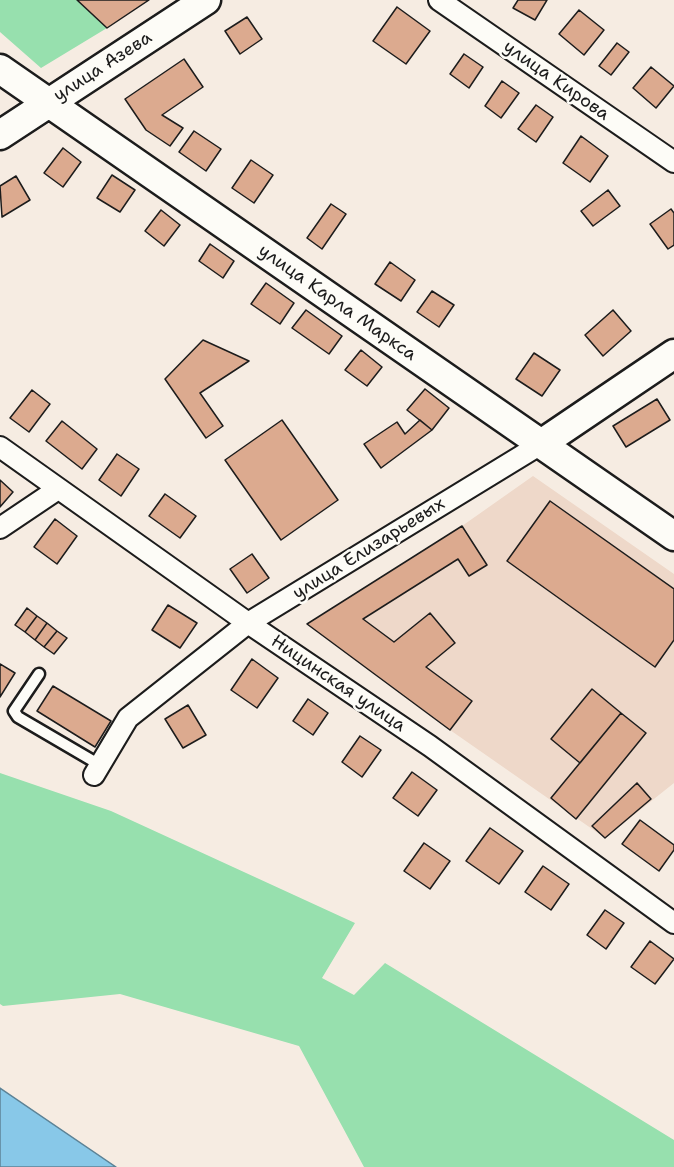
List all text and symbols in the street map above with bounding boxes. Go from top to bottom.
street label: улица Азева [50,27,156,107]
street label: улица Кирова [499,36,613,126]
street label: улица Карла Маркса [254,240,420,366]
street label: улица Елизарьевых [289,493,449,605]
street label: Ницинская улица [267,631,409,737]

